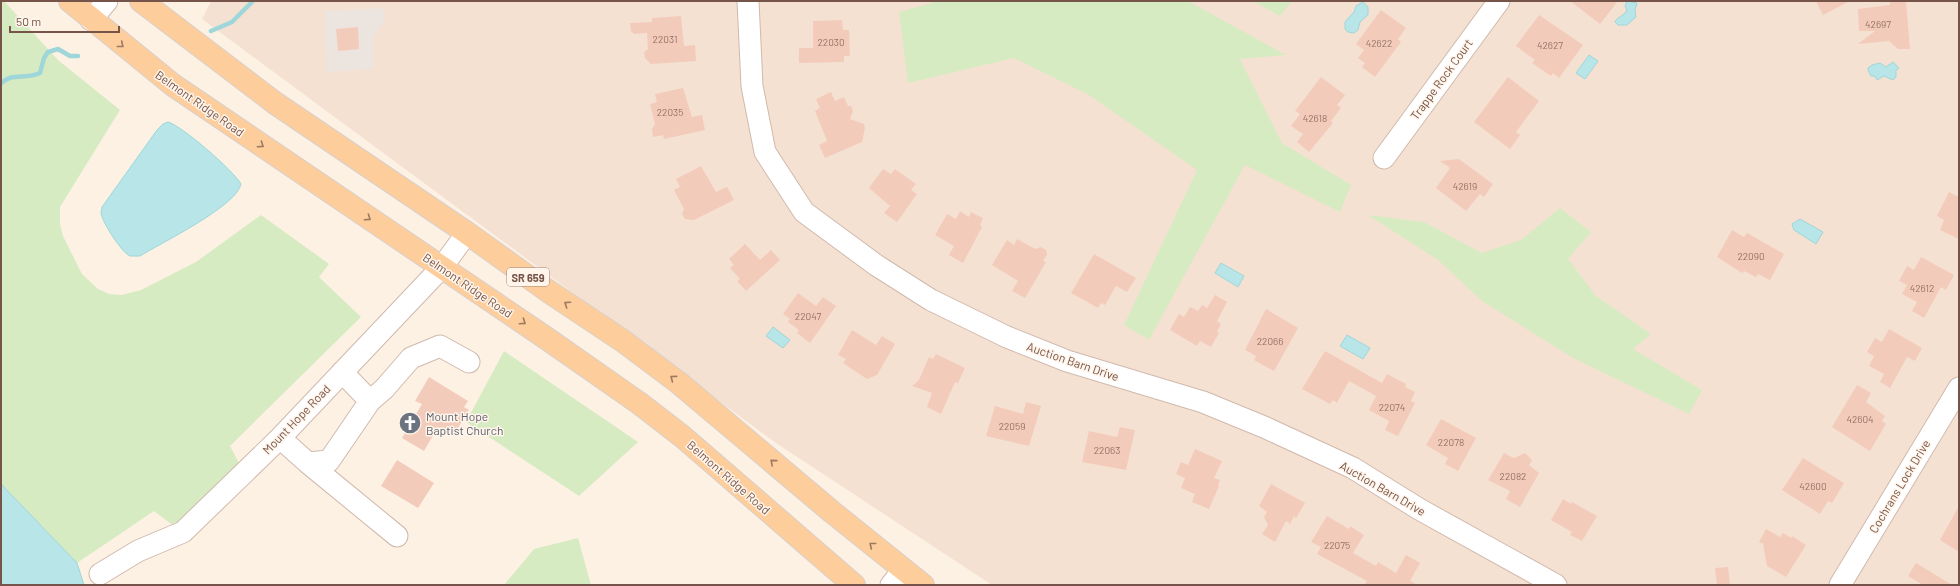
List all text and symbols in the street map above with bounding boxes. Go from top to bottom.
scale bar [10,8,119,34]
text: 50 m [16,14,41,28]
house number: 42697 [1865,18,1891,30]
house number: 22031 [653,33,677,45]
house number: 22030 [817,36,845,48]
street label: Trappe Rock Court [1407,36,1475,122]
house number: 42622 [1366,37,1392,49]
house number: 42627 [1537,39,1563,51]
one-way arrow [117,40,124,47]
street label: Belmont Ridge Road [153,67,247,139]
house number: 22035 [657,106,683,118]
house number: 42618 [1303,112,1327,124]
one-way arrow [256,140,263,147]
house number: 42619 [1453,180,1477,192]
one-way arrow [364,213,371,220]
street label: Belmont Ridge Road [421,250,515,320]
house number: 22090 [1737,250,1765,262]
road number: SR 659 [507,268,549,286]
house number: 42612 [1910,282,1934,294]
one-way arrow [564,301,571,308]
house number: 22047 [795,310,821,322]
one-way arrow [518,317,525,324]
house number: 22066 [1257,335,1283,347]
street label: Auction Barn Drive [1025,339,1121,383]
one-way arrow [670,375,677,383]
street label: Mount Hope Road [259,381,333,457]
house number: 22074 [1379,401,1405,413]
place label: Mount Hope Baptist Church [426,409,503,437]
church icon: Mount Hope Baptist Church [397,410,423,436]
house number: 42604 [1846,413,1874,425]
house number: 22059 [999,420,1025,432]
house number: 22078 [1438,436,1464,448]
street label: Belmont Ridge Road [685,437,773,517]
street label: Cochrans Lock Drive [1866,437,1932,535]
house number: 22063 [1094,444,1120,456]
street label: Auction Barn Drive [1338,458,1428,518]
one-way arrow [770,459,777,466]
house number: 22082 [1500,470,1526,482]
house number: 42600 [1799,480,1827,492]
house number: 22075 [1324,539,1350,551]
one-way arrow [870,543,877,550]

